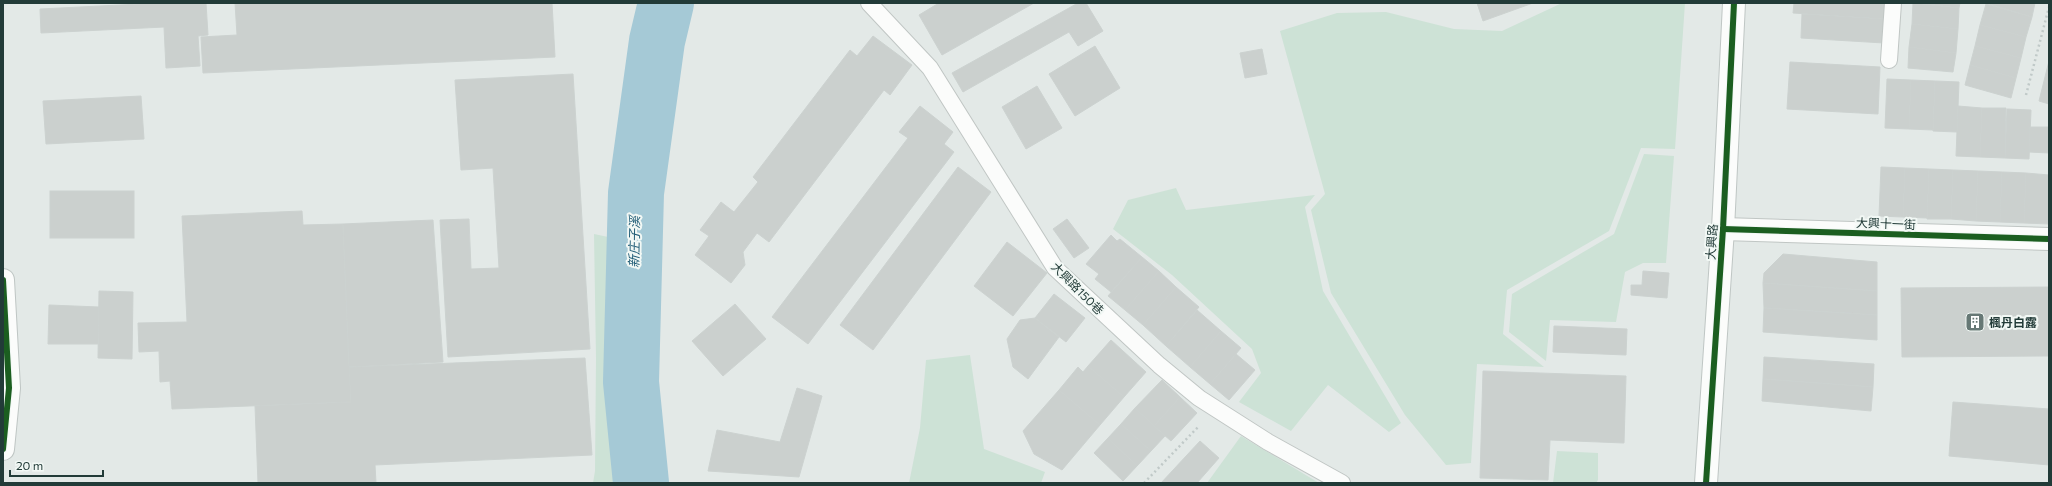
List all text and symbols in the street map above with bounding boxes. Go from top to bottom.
water label: 新庄子溪 [626,214,642,268]
street label: 大興十一街 [1856,215,1916,231]
street label: 大興路 [1703,224,1719,260]
street label: 大興路150巷 [1049,259,1107,317]
building icon: 楓丹白露 [1964,311,1986,333]
place label: 楓丹白露 [1989,315,2037,329]
scale bar [10,452,103,478]
text: 20 m [16,458,43,472]

